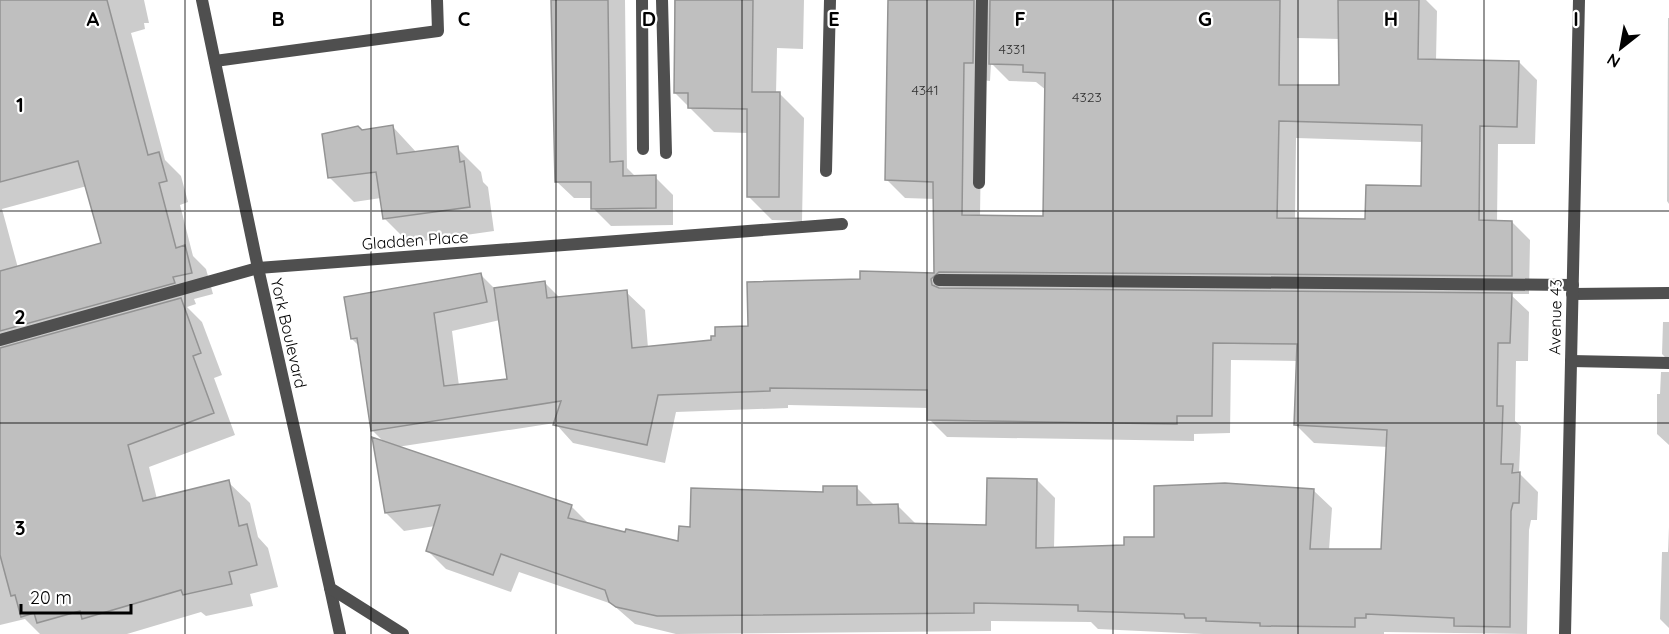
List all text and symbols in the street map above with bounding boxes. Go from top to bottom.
text: A [87,6,100,31]
text: B [271,6,285,31]
text: C [458,6,471,31]
text: D [642,6,656,31]
text: E [828,6,840,31]
text: F [1014,6,1026,31]
text: G [1198,6,1212,31]
text: H [1384,6,1398,31]
text: I [1573,6,1579,31]
north arrow [1591,18,1651,78]
house number: 4331 [998,40,1026,58]
text: N [1603,49,1623,72]
house number: 4341 [911,81,939,99]
house number: 4323 [1072,88,1102,106]
text: 1 [16,92,24,117]
street label: Gladden Place [361,226,469,254]
street label: York Boulevard [267,276,311,390]
street label: Avenue 43 [1544,279,1566,355]
text: 2 [14,304,26,329]
text: 3 [15,515,25,540]
scale bar [21,577,130,615]
text: 20 m [30,586,72,609]

